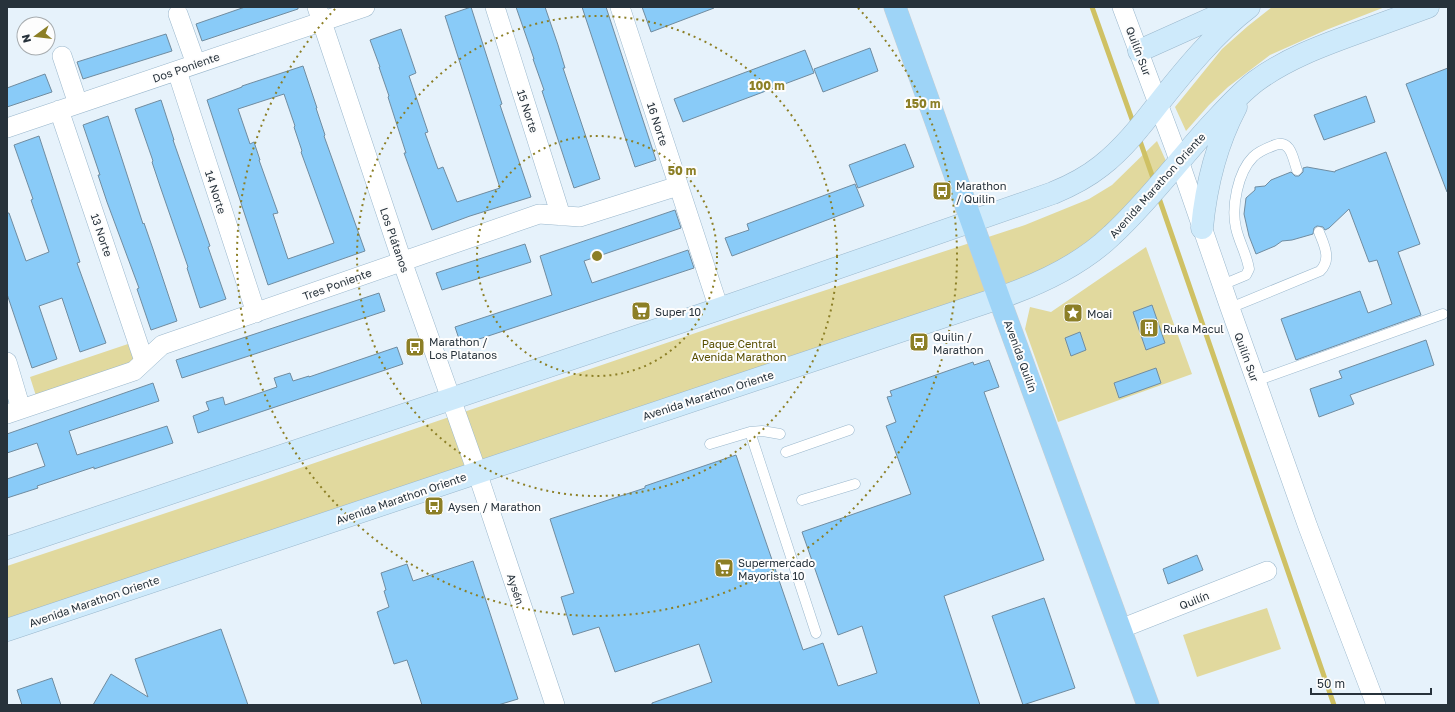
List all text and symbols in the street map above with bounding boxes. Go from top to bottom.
north arrow [16,16,56,56]
street label: Quilín Sur [1124,25,1155,78]
text: N [18,33,33,44]
street label: Dos Poniente [151,49,221,85]
text: 100 m [749,78,785,93]
street label: 15 Norte [515,88,541,134]
text: 150 m [906,96,940,111]
street label: 16 Norte [645,101,671,147]
street label: Avenida Marathon Oriente [1106,130,1208,240]
text: 50 m [668,163,696,178]
street label: 14 Norte [203,169,229,215]
place label: Marathon / Quilin [956,179,1007,205]
bus stop icon: Marathon / Quilin [931,180,953,202]
street label: Los Plátanos [378,206,412,274]
street label: 13 Norte [89,212,115,258]
centre of rings [590,249,604,263]
street label: Tres Poniente [301,266,373,302]
supermarket icon: Super 10 [630,300,652,322]
place icon: Moai [1062,302,1084,324]
place label: Super 10 [655,305,701,318]
place label: Moai [1087,307,1112,320]
building icon: Ruka Macul [1138,317,1160,339]
street label: Avenida Quilín [1002,318,1040,394]
place label: Ruka Macul [1163,322,1224,335]
place label: Quilin / Marathon [933,330,984,356]
street label: Quilín Sur [1232,330,1262,384]
bus stop icon: Quilin / Marathon [908,331,930,353]
place label: Marathon / Los Platanos [429,335,497,361]
bus stop icon: Marathon / Los Platanos [404,336,426,358]
park label: Paque Central Avenida Marathon [692,337,786,363]
street label: Avenida Marathon Oriente [641,368,775,422]
street label: Avenida Marathon Oriente [334,470,468,526]
bus stop icon: Aysen / Marathon [423,495,445,517]
place label: Aysen / Marathon [448,500,541,513]
place label: Supermercado Mayorista 10 [738,556,815,582]
supermarket icon: Supermercado Mayorista 10 [713,557,735,579]
street label: Aysén [505,572,527,606]
street label: Avenida Marathon Oriente [27,573,161,629]
street label: Quilín [1177,588,1211,612]
scale bar [1311,670,1431,696]
text: 50 m [1317,676,1345,691]

